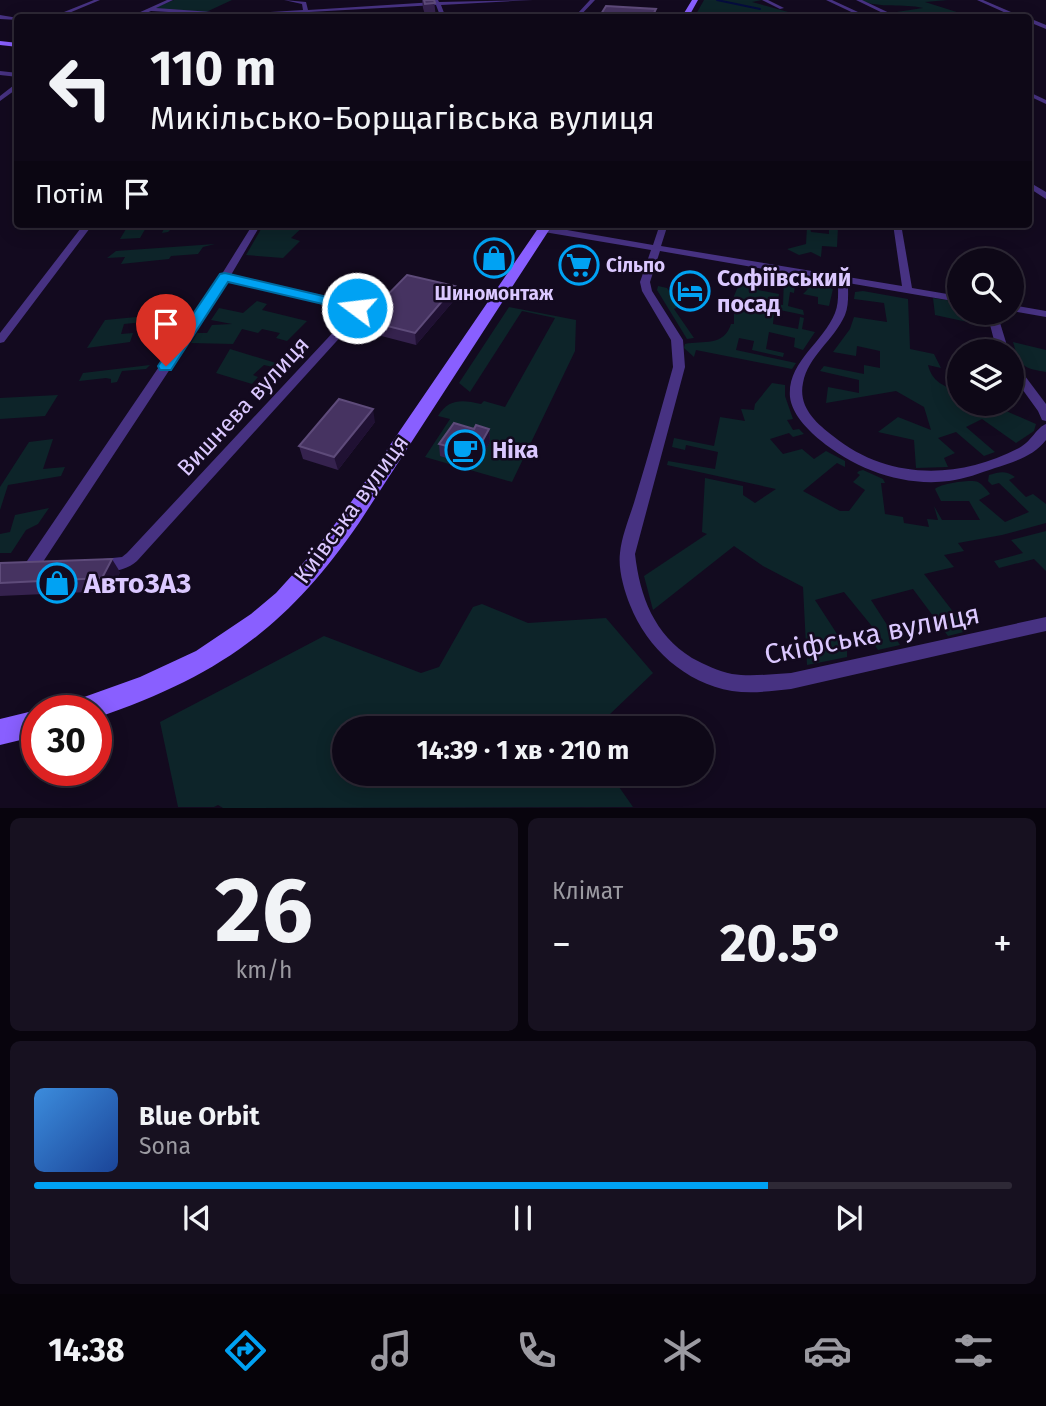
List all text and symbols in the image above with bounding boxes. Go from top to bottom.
text: 110 m [150,39,276,98]
icon: left [35,42,126,133]
text: Микільсько-Борщагівська вулиця [150,99,655,137]
icon: arrive [118,175,156,213]
text: Потім [35,179,104,210]
shop icon: Шиномонтаж [473,237,515,279]
supermarket icon: Сільпо [558,244,600,286]
map controls [947,248,1024,416]
button: search [947,248,1024,325]
place label: Сільпо [606,254,665,277]
place label: Софіївський посад [717,264,851,318]
hotel icon: Софіївський посад [669,270,711,312]
position arrow [320,271,394,345]
place label: Шиномонтаж [435,282,554,305]
pin [136,294,196,366]
icon: arrive [147,305,185,343]
street label: Вишнева вулиця [171,330,315,482]
button: layers [947,339,1024,416]
street label: Київська вулиця [288,429,414,589]
cafe icon: Ніка [444,429,486,471]
place label: Ніка [492,436,539,464]
shop icon: АвтоЗАЗ [36,562,78,604]
place label: АвтоЗАЗ [83,567,191,600]
street label: Скіфська вулиця [761,597,983,671]
speed limit sign: 30 [21,695,112,786]
text: 14:39 · 1 хв · 210 m [417,735,629,766]
text: 26 [215,856,313,965]
text: Клімат [552,877,623,905]
text: 20.5° [720,912,844,975]
text: − [552,921,571,967]
text: + [993,921,1012,967]
text: km/h [236,956,292,984]
text: Blue Orbit [139,1101,259,1132]
text: Sona [139,1132,191,1160]
icon: previous [178,1199,216,1237]
icon: pause [504,1199,542,1237]
icon: next [830,1199,868,1237]
icon: directions [221,1326,270,1375]
icon: music [367,1326,416,1375]
icon: phone [512,1326,561,1375]
icon: climate [658,1326,707,1375]
icon: car [803,1326,852,1375]
icon: filters [949,1326,998,1375]
text: 14:38 [48,1331,125,1369]

